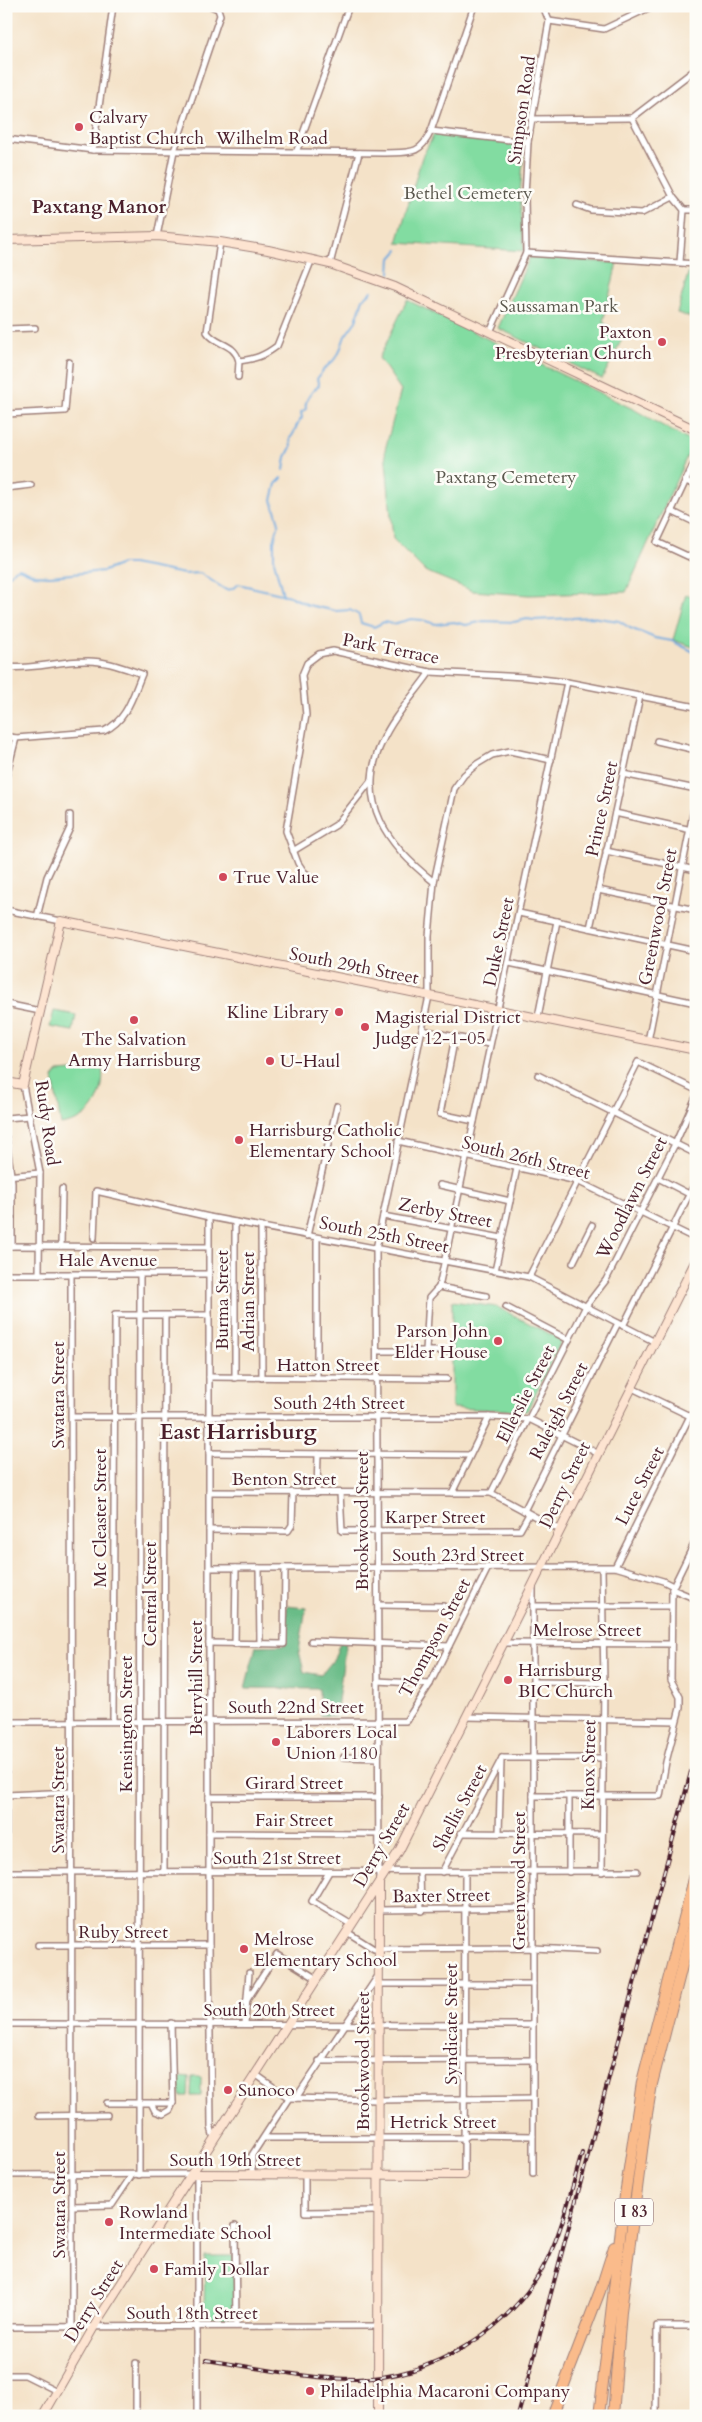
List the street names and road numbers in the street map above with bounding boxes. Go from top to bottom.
street label: Simpson Road [502,54,542,166]
street label: Wilhelm Road [215,126,328,151]
street label: Park Terrace [340,627,442,671]
street label: Prince Street [580,759,624,859]
street label: Greenwood Street [632,846,684,988]
street label: Duke Street [477,895,521,989]
street label: South 29th Street [287,941,421,991]
street label: Rudy Road [29,1079,65,1168]
street label: South 26th Street [459,1130,593,1186]
street label: Woodlawn Street [590,1132,674,1264]
street label: Zerby Street [396,1192,494,1234]
street label: South 25th Street [317,1210,451,1260]
street label: Hale Avenue [59,1248,157,1273]
street label: Burma Street [210,1250,235,1350]
street label: Adrian Street [236,1252,261,1352]
street label: Ellerslie Street [491,1340,562,1447]
street label: Swatara Street [46,1341,71,1449]
street label: Hatton Street [277,1353,379,1378]
street label: Raleigh Street [524,1358,594,1464]
street label: South 24th Street [273,1391,405,1416]
street label: Derry Street [533,1437,597,1533]
street label: Luce Street [610,1442,671,1530]
street label: Mc Cleaster Street [88,1448,113,1587]
street label: Brookwood Street [350,1451,375,1591]
street label: Benton Street [232,1467,337,1492]
street label: Karper Street [385,1505,485,1530]
street label: Central Street [138,1541,163,1646]
street label: South 23rd Street [392,1543,524,1568]
street label: Thompson Street [393,1574,477,1702]
street label: Melrose Street [533,1618,641,1643]
street label: Berryhill Street [184,1620,209,1736]
street label: Kensington Street [114,1655,139,1793]
street label: South 22nd Street [228,1695,364,1720]
street label: Knox Street [576,1719,602,1810]
street label: Swatara Street [46,1746,71,1854]
street label: Shellis Street [427,1760,494,1856]
street label: Girard Street [245,1771,343,1796]
street label: Derry Street [348,1798,416,1892]
street label: Fair Street [255,1808,333,1833]
street label: Greenwood Street [507,1811,532,1951]
street label: South 21st Street [213,1846,341,1871]
street label: Baxter Street [392,1883,490,1909]
street label: Ruby Street [78,1920,168,1945]
street label: Syndicate Street [439,1963,464,2085]
street label: Brookwood Street [351,1991,376,2131]
street label: South 20th Street [203,1998,335,2023]
street label: Hetrick Street [390,2110,497,2135]
street label: South 19th Street [169,2148,301,2173]
street label: Swatara Street [47,2151,72,2259]
road number: I 83 [615,2198,653,2226]
street label: Derry Street [59,2254,130,2347]
street label: South 18th Street [126,2301,258,2326]

